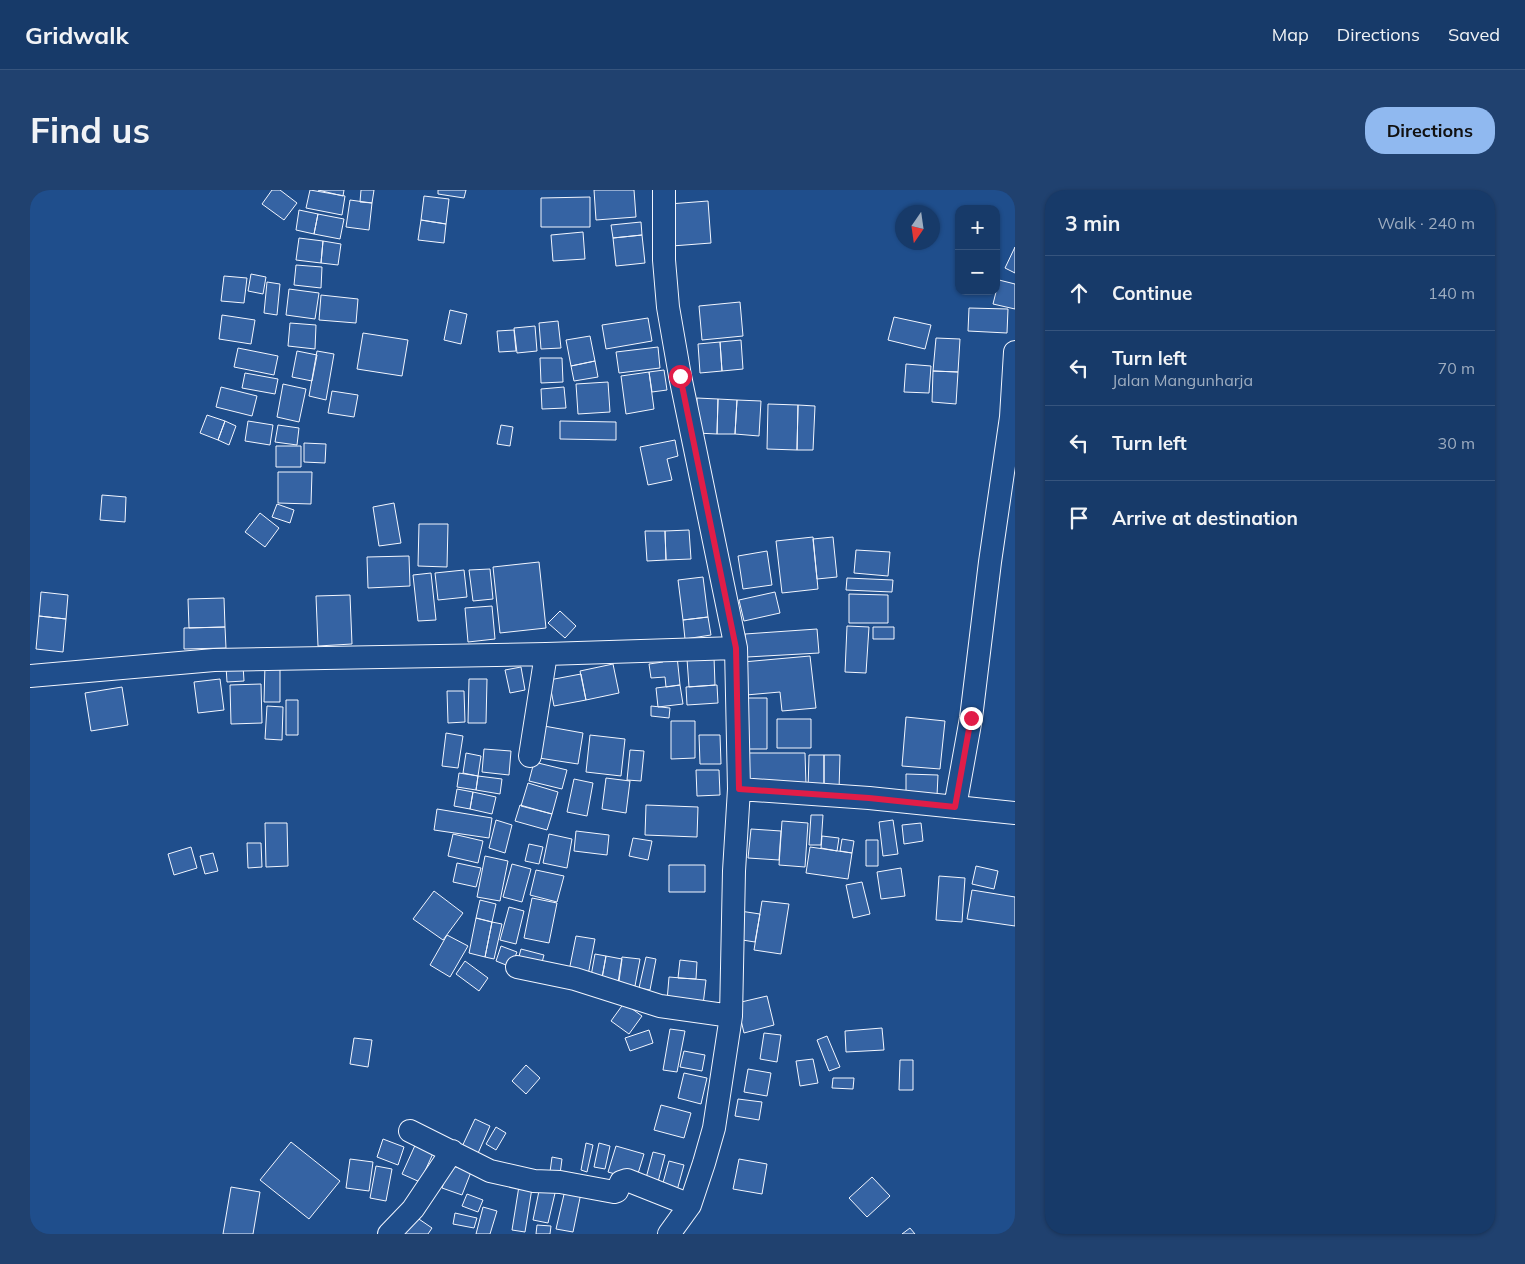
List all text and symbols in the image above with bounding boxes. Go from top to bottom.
text: Gridwalk [25,20,129,50]
text: Map [1272,23,1309,46]
text: Directions [1337,23,1420,46]
text: Saved [1448,23,1500,46]
button: Directions [1365,107,1495,154]
text: Find us [30,108,150,152]
north arrow [895,205,940,250]
map controls [955,205,1000,295]
button: + [955,205,1000,250]
text: 3 min [1065,210,1120,236]
text: Walk · 240 m [1377,213,1475,233]
button: − [955,250,1000,295]
icon: ahead [1065,279,1093,307]
text: Continue [1112,281,1192,305]
text: 140 m [1428,283,1475,303]
text: Turn left [1112,346,1187,370]
icon: left [1065,354,1093,382]
text: 70 m [1438,358,1475,378]
route start [669,365,692,388]
text: Jalan Mangunharja [1112,370,1253,390]
icon: left [1065,429,1093,457]
text: Turn left [1112,431,1187,455]
text: 30 m [1438,433,1475,453]
icon: arrive [1065,504,1093,532]
text: Arrive at destination [1112,506,1298,530]
route end [960,707,983,730]

